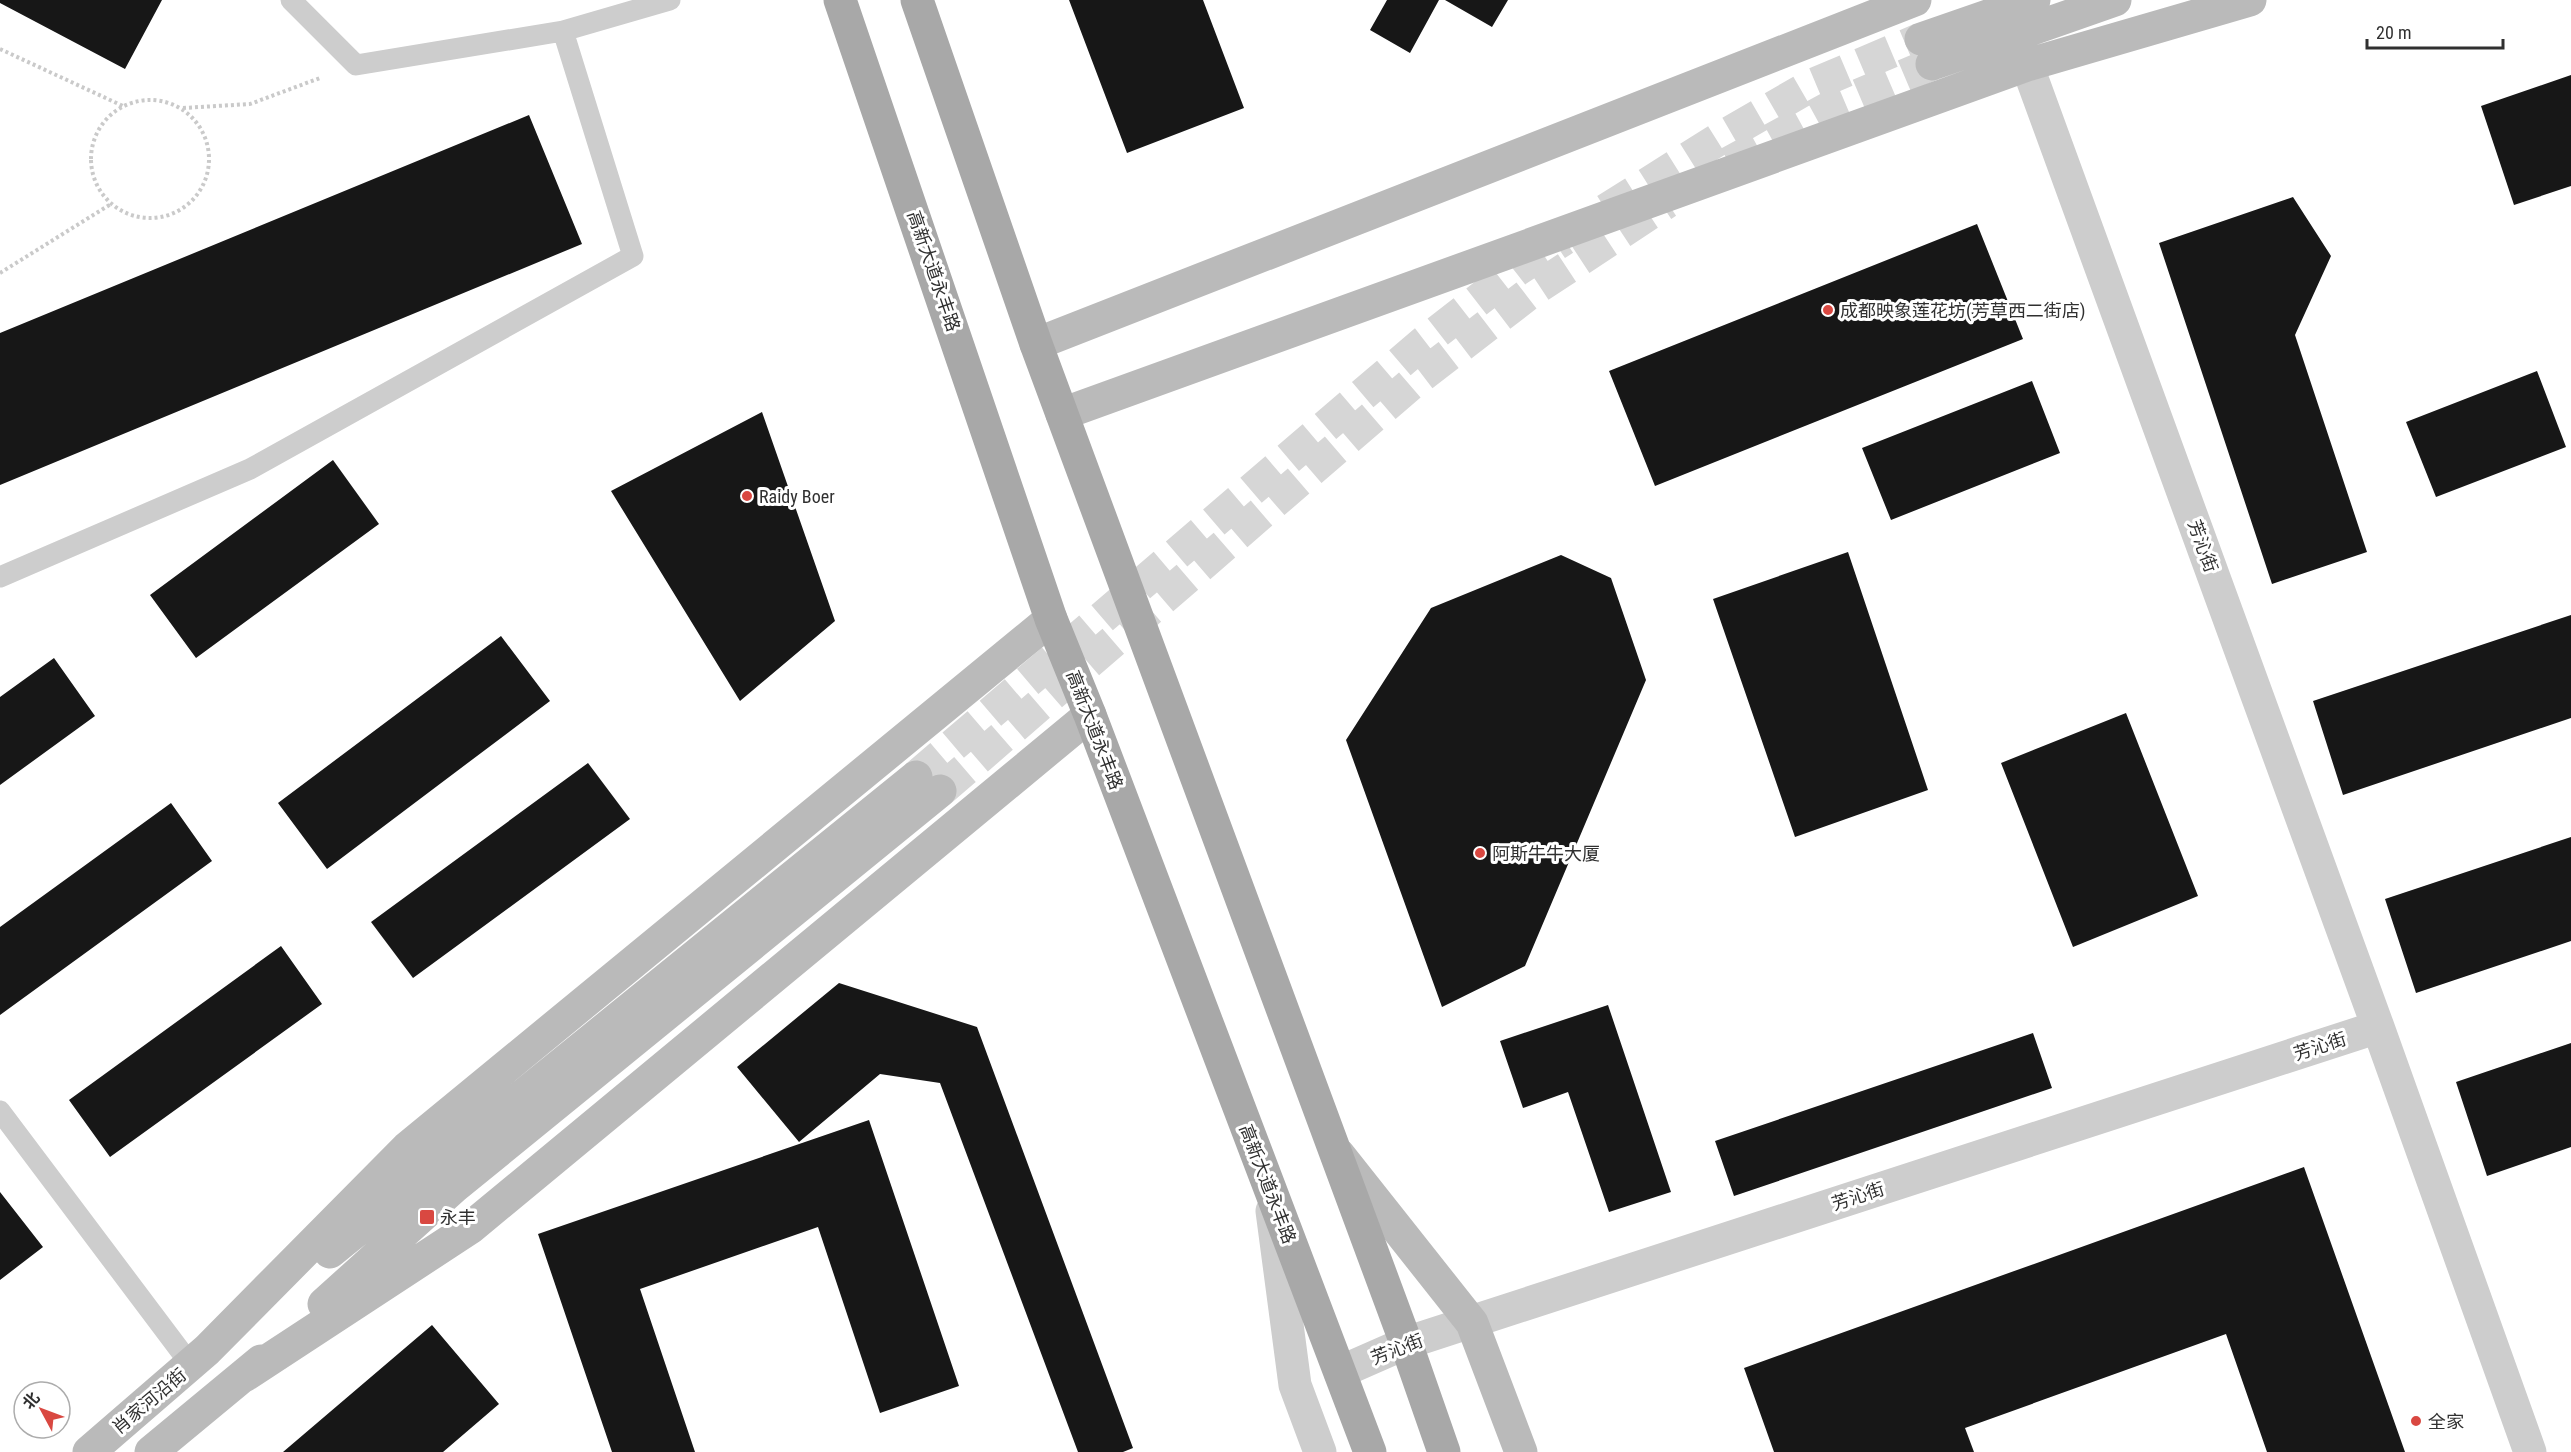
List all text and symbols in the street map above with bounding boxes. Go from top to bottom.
scale bar [2367,12,2504,50]
text: 20 m [2376,22,2411,43]
street label: 高新大道永丰路 [904,208,964,334]
place label: 成都映象莲花坊(芳草西二街店) [1840,300,2085,322]
marker: 成都映象莲花坊(芳草西二街店) [1821,303,1835,317]
place label: Raidy Boer [759,486,835,507]
marker: Raidy Boer [740,489,754,503]
street label: 芳沁街 [2184,517,2222,575]
street label: 高新大道永丰路 [1063,667,1127,793]
place label: 阿斯牛牛大厦 [1492,843,1600,864]
marker: 阿斯牛牛大厦 [1473,846,1487,860]
street label: 芳沁街 [2291,1028,2349,1064]
street label: 高新大道永丰路 [1236,1121,1300,1247]
street label: 芳沁街 [1829,1178,1887,1214]
place label: 永丰 [440,1207,476,1228]
marker: 永丰 [418,1208,436,1226]
street label: 芳沁街 [1368,1330,1426,1368]
street label: 肖家河沿街 [108,1364,190,1438]
north arrow [12,1380,72,1440]
text: 北 [19,1388,43,1413]
place label: 全家 [2428,1411,2464,1432]
marker: 全家 [2409,1414,2423,1428]

